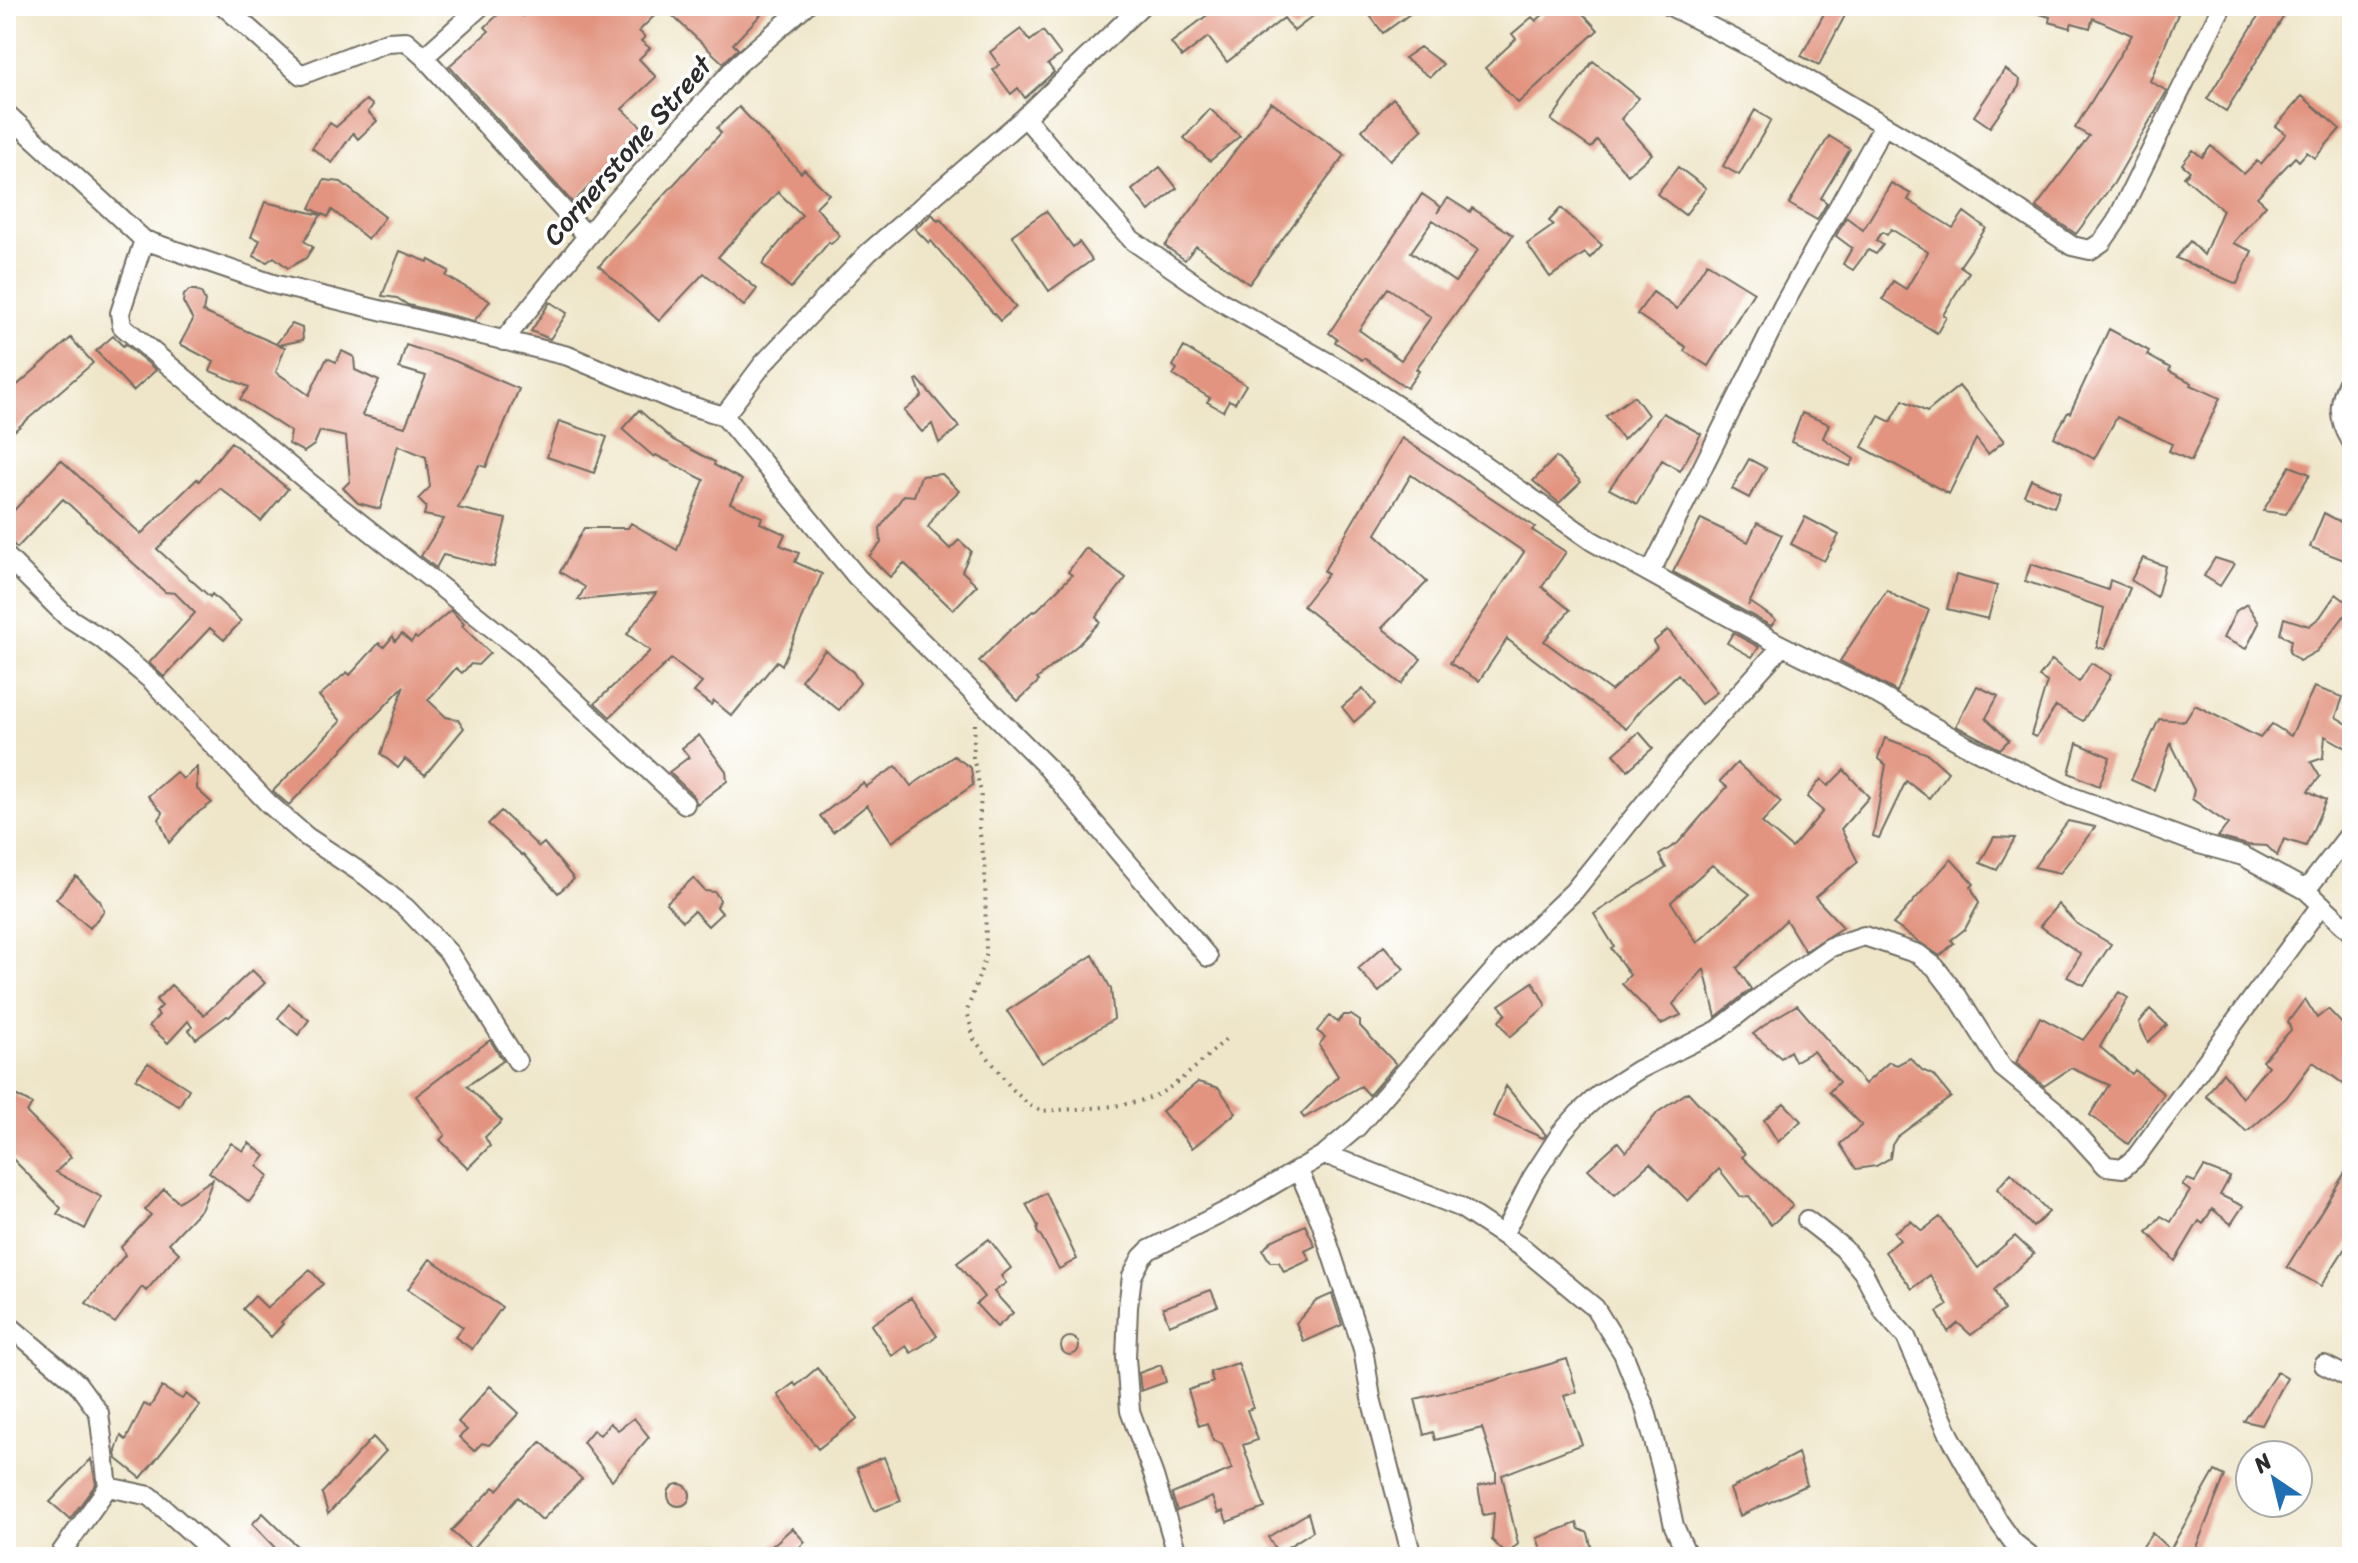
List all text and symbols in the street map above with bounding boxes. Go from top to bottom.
street label: Cornerstone Street [530,42,726,257]
north arrow [2234,1439,2314,1519]
text: N [2245,1442,2281,1484]

